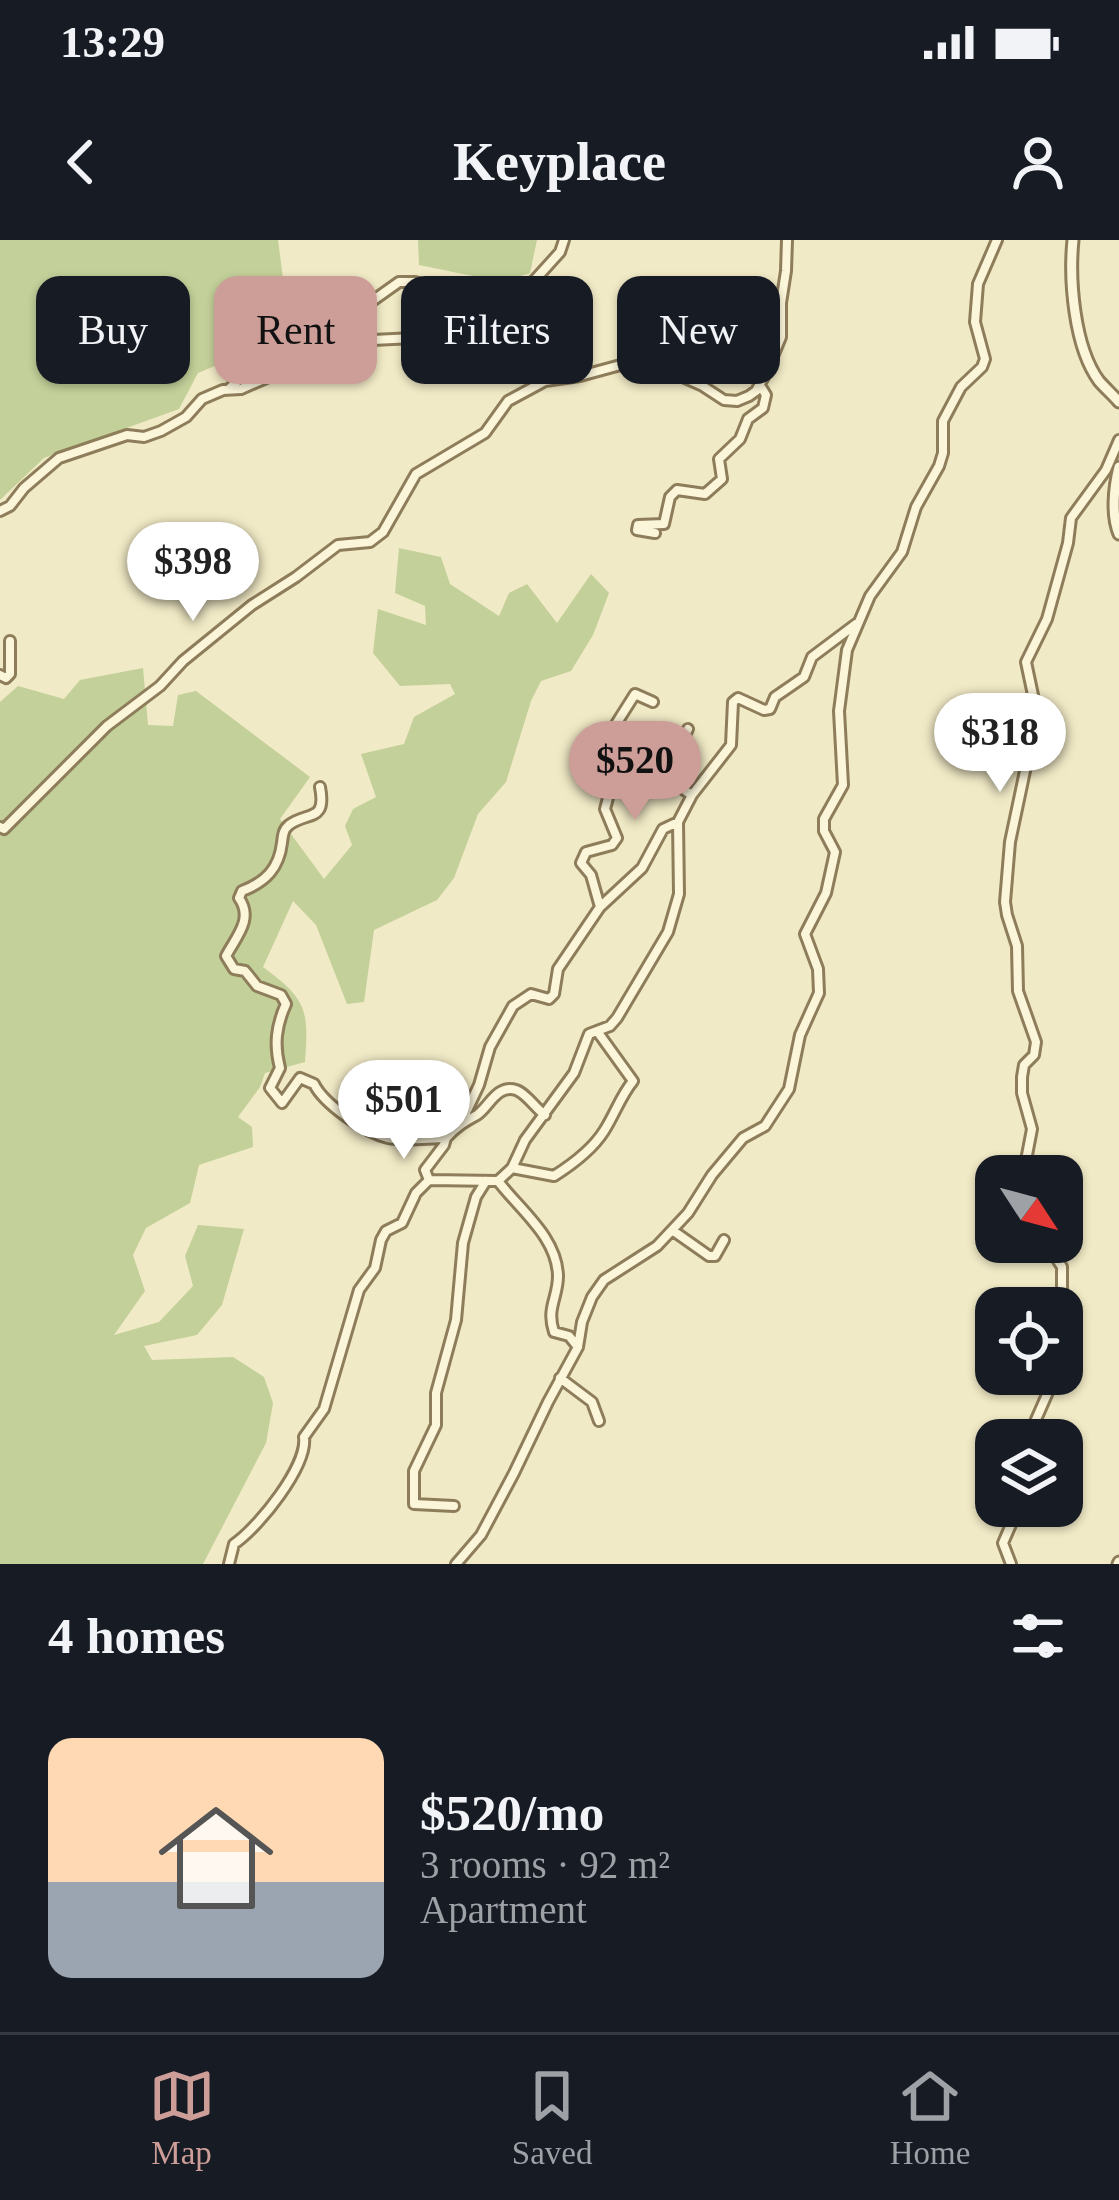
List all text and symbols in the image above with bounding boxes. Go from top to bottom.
text: 13:29 [60,17,165,67]
icon: back [48,129,114,195]
icon: person [1005,129,1071,195]
text: Keyplace [453,132,666,192]
chip: Buy [36,276,190,384]
chip: Rent [214,276,377,384]
chip: Filters [401,276,593,384]
chip: New [617,276,780,384]
pin: $398 [122,522,264,624]
text: $398 [154,539,232,582]
pin: $318 [929,693,1071,795]
text: $318 [961,710,1039,753]
pin: $520 [564,721,706,823]
text: $520 [596,738,674,781]
pin: $501 [333,1060,475,1162]
text: $501 [365,1077,443,1120]
north arrow [975,1155,1083,1263]
map controls [975,1155,1083,1527]
button: locate [975,1287,1083,1395]
button: layers [975,1419,1083,1527]
icon: filters [1005,1603,1071,1669]
text: 4 homes [48,1608,225,1664]
text: $520/mo [420,1785,604,1841]
icon: home [144,1786,288,1930]
text: 3 rooms · 92 m² [420,1843,670,1886]
text: Apartment [420,1888,587,1931]
tab: Map [149,2063,215,2172]
tab: Saved [512,2063,592,2172]
tab: Home [890,2063,970,2172]

